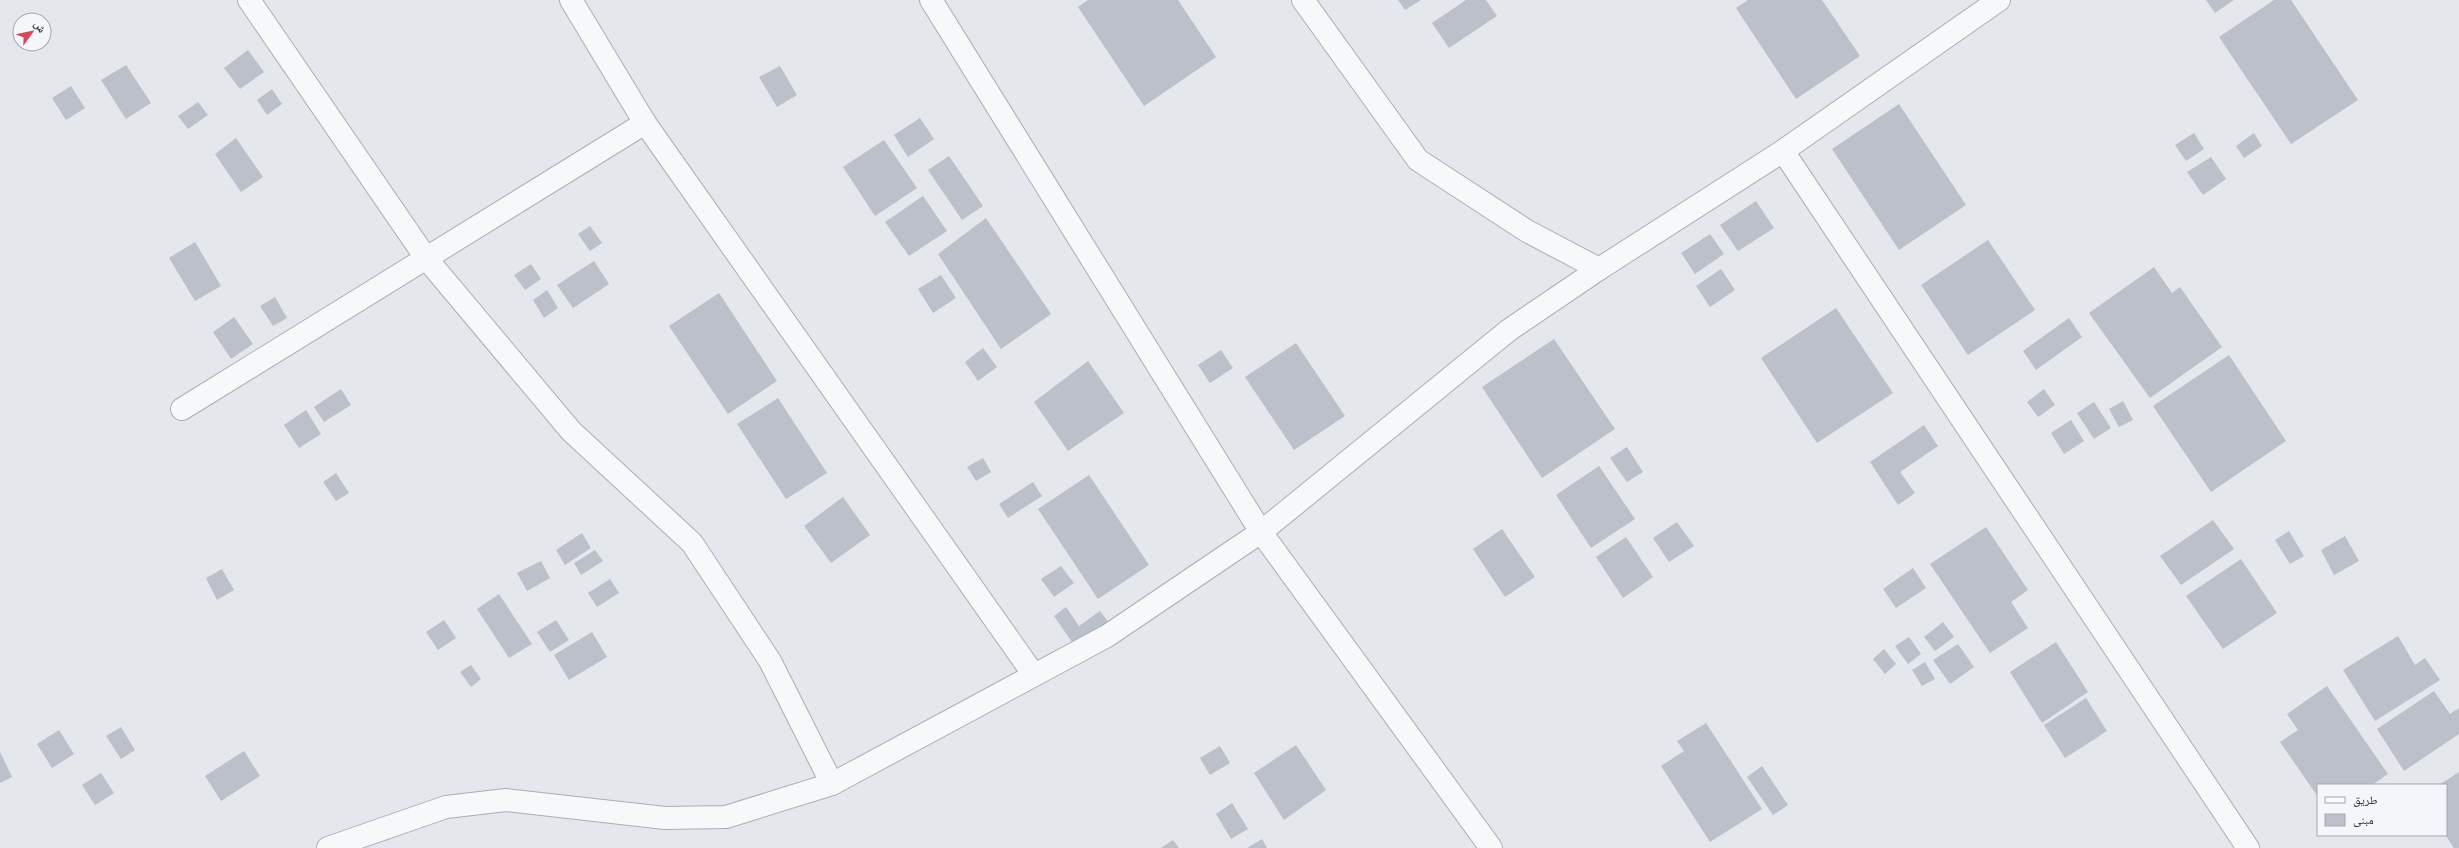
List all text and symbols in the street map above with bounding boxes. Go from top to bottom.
north arrow [12,12,52,52]
text: ش [30,18,49,36]
legend [2317,784,2447,836]
text: طريق [2353,793,2378,809]
text: مبنى [2353,813,2374,829]

